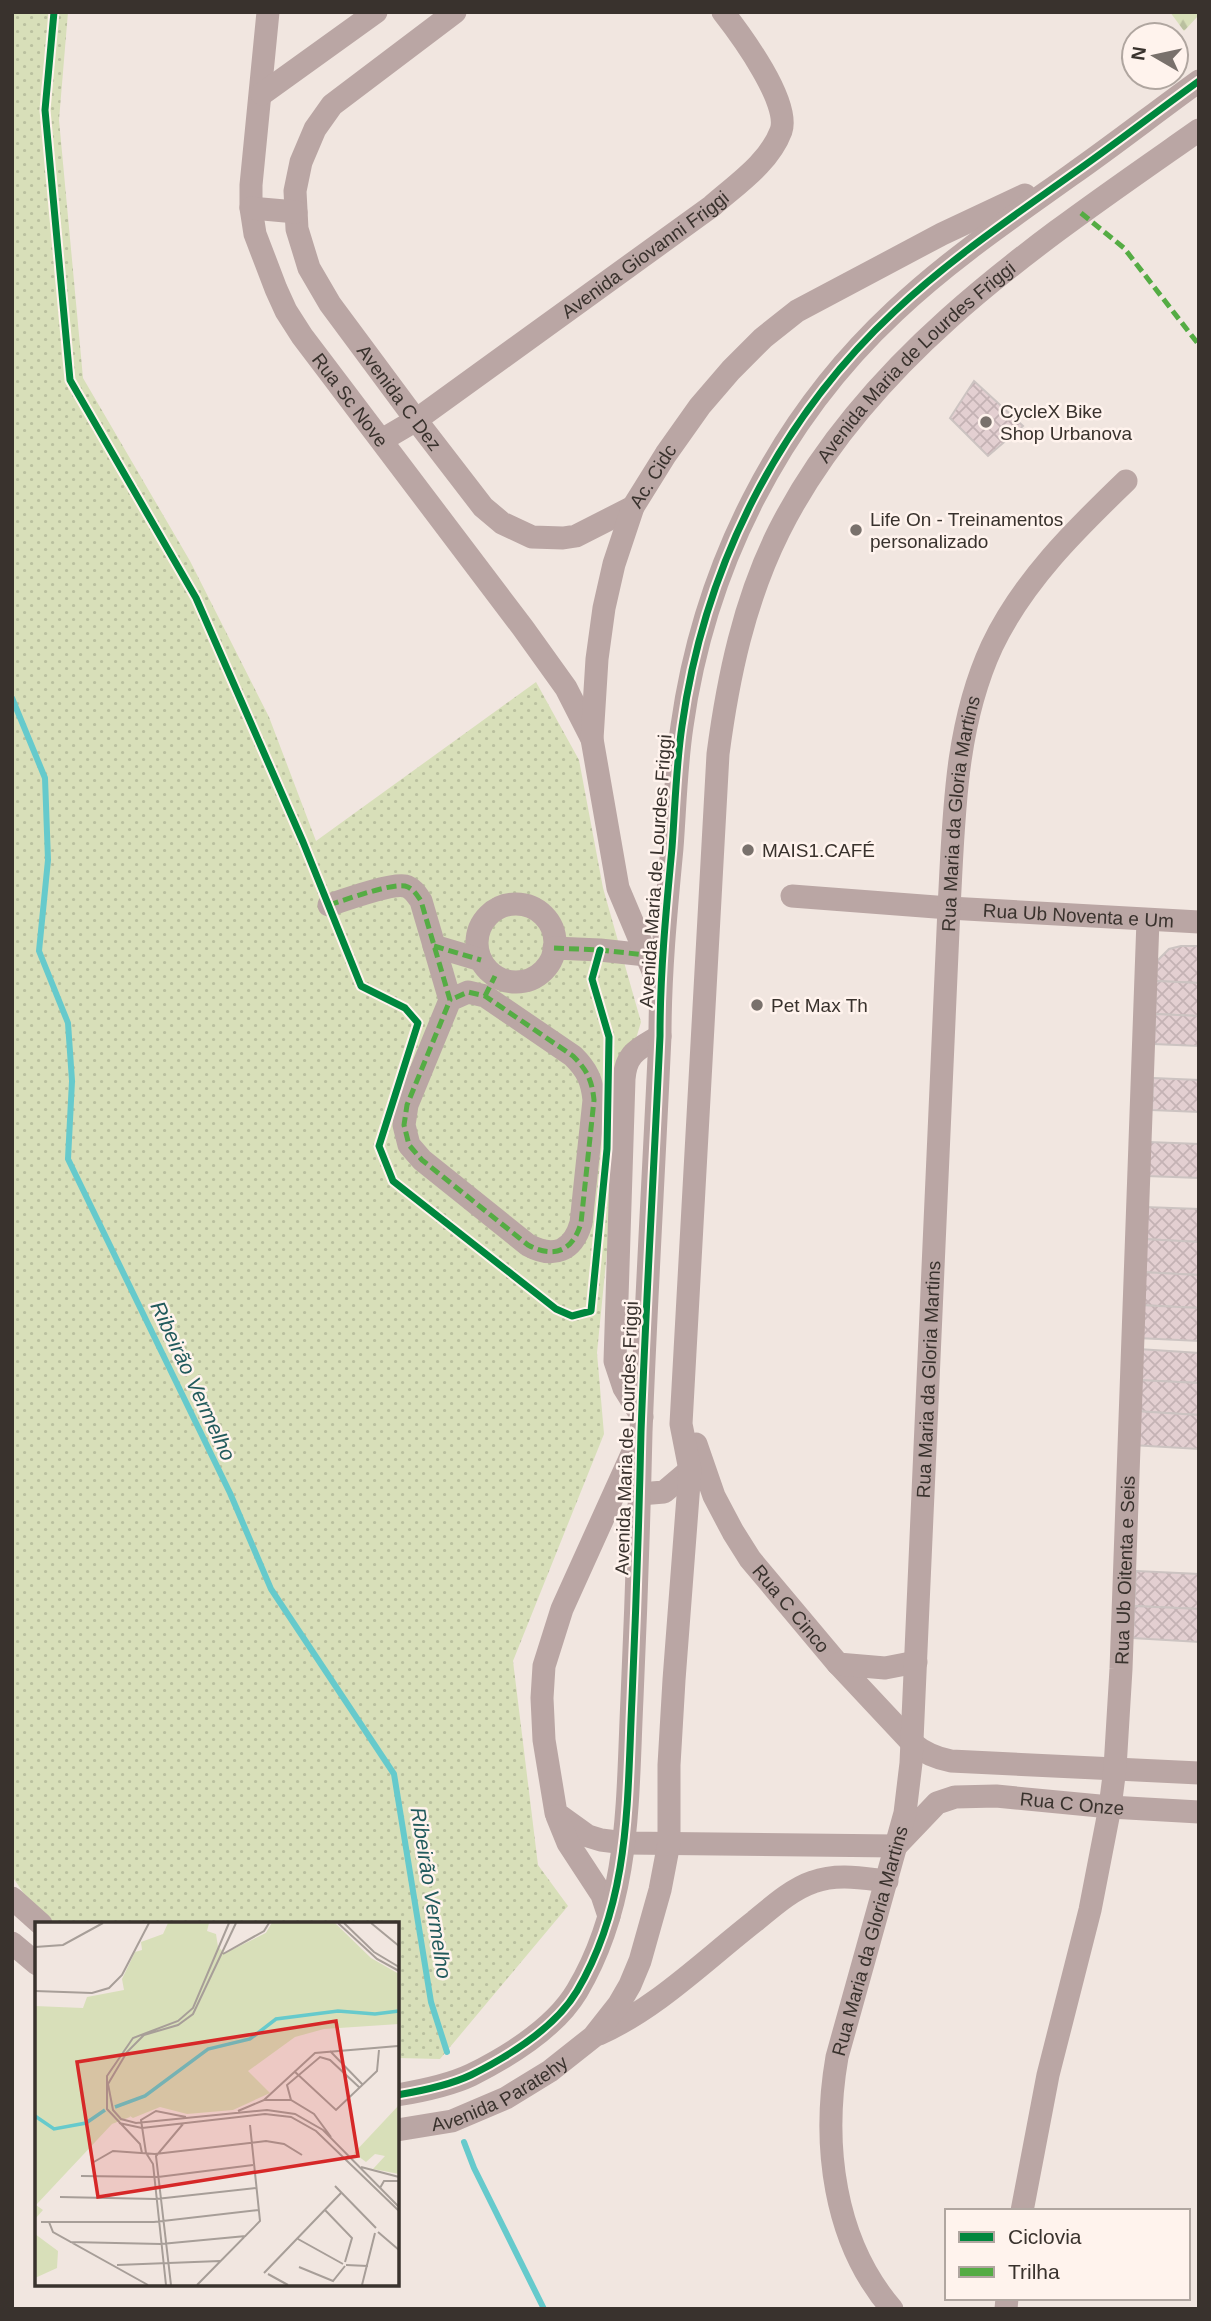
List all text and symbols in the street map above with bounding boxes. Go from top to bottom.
north arrow [1120,21,1190,91]
text: N [1127,45,1150,62]
street label: Avenida Giovanni Friggi [557,187,733,322]
street label: Avenida Maria de Lourdes Friggi [813,257,1019,467]
street label: Avenida C Dez [353,341,445,455]
street label: Rua Sc Nove [308,349,392,451]
place label: CycleX Bike Shop Urbanova [1000,401,1132,444]
marker: CycleX Bike Shop Urbanova [978,414,994,430]
street label: Ac. Cidc [625,440,681,512]
place label: Life On - Treinamentos personalizado [870,509,1063,552]
marker: Life On - Treinamentos personalizado [848,522,864,538]
street label: Rua Maria da Gloria Martins [938,693,984,932]
street label: Avenida Maria de Lourdes Friggi [635,734,676,1009]
place label: MAIS1.CAFÉ [762,840,875,861]
marker: MAIS1.CAFÉ [740,842,756,858]
street label: Rua Ub Noventa e Um [982,900,1174,932]
place label: Pet Max Th [771,995,868,1016]
marker: Pet Max Th [749,997,765,1013]
street label: Rua Maria da Gloria Martins [913,1260,944,1499]
water label: Ribeirão Vermelho [146,1297,241,1464]
street label: Avenida Maria de Lourdes Friggi [611,1301,642,1575]
street label: Rua Ub Oitenta e Seis [1111,1475,1139,1665]
street label: Rua C Cinco [748,1561,834,1657]
street label: Rua C Onze [1019,1788,1125,1819]
water label: Ribeirão Vermelho [407,1806,456,1981]
street label: Rua Maria da Gloria Martins [828,1824,912,2058]
inset map [35,1922,399,2286]
street label: Avenida Paratehy [430,2051,572,2135]
legend [945,2209,1190,2300]
text: Ciclovia [1008,2225,1082,2248]
text: Trilha [1008,2260,1060,2283]

